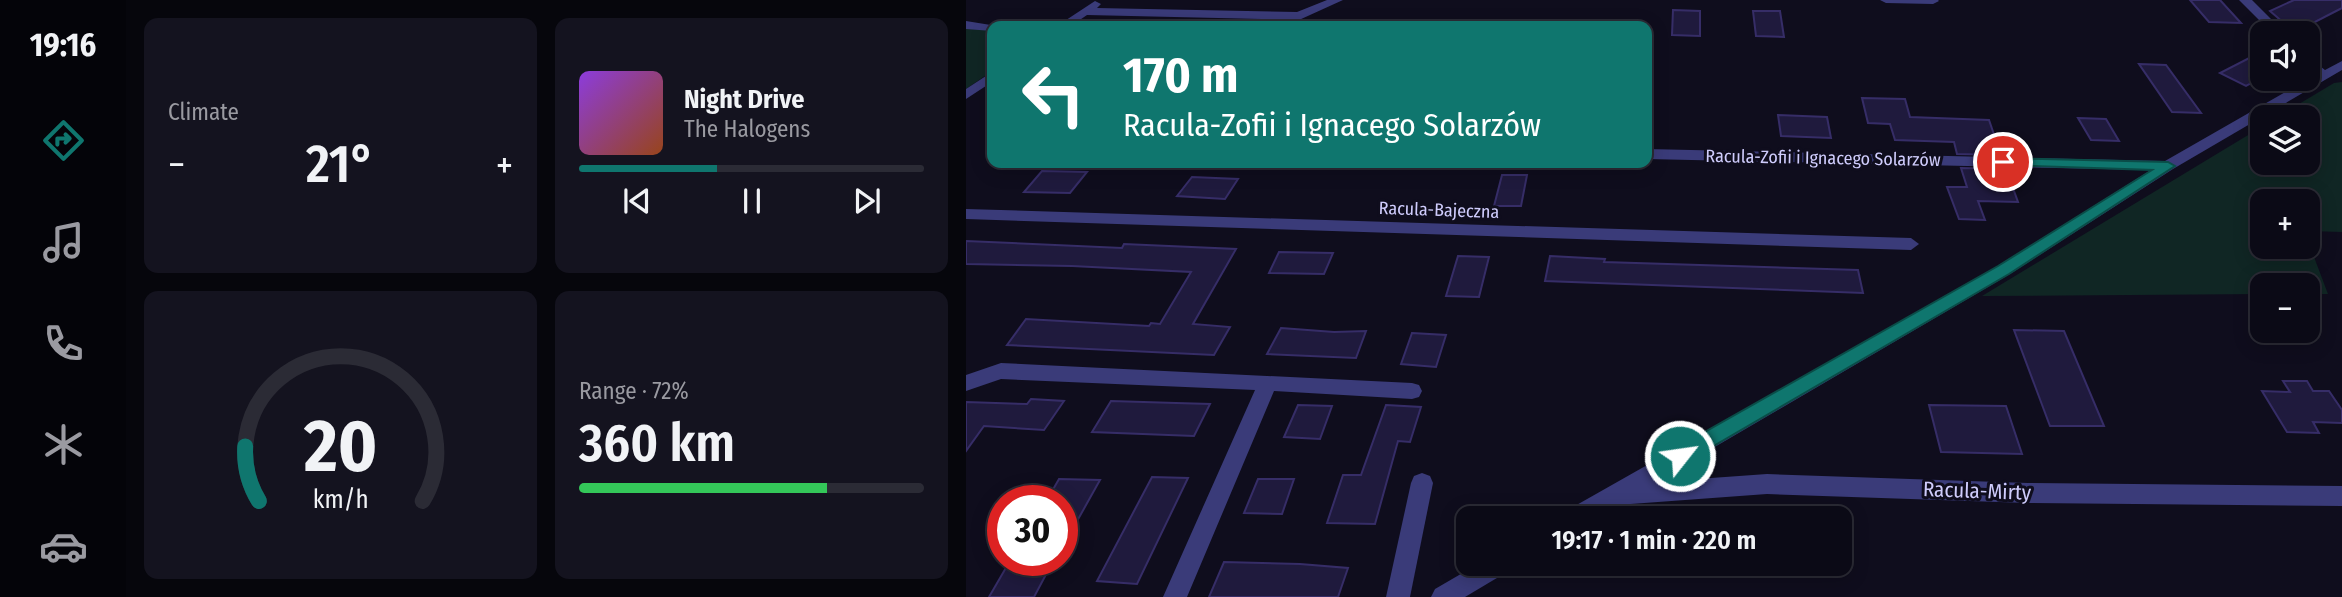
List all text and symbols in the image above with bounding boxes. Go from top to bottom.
map controls [2250,21,2320,343]
button: sound [2250,21,2320,91]
text: 19:16 [30,26,96,64]
text: 170 m [1123,46,1239,105]
icon: left [1008,49,1099,140]
text: Night Drive [684,84,804,115]
text: Climate [168,98,239,126]
button: layers [2250,105,2320,175]
text: Racula-Zofii i Ignacego Solarzów [1123,106,1541,144]
text: The Halogens [684,115,810,143]
icon: directions [39,116,88,165]
pin [1973,132,2033,192]
text: 21° [306,133,375,196]
text: − [168,142,185,188]
text: + [496,142,513,188]
icon: arrive [1984,143,2022,181]
street label: Racula-Zofii i Ignacego Solarzów [1705,145,1941,171]
icon: previous [618,182,656,220]
icon: pause [733,182,771,220]
icon: next [848,182,886,220]
button: + [2250,189,2320,259]
street label: Racula-Bajeczna [1378,197,1500,223]
icon: music [39,218,88,267]
button: − [2250,273,2320,343]
icon: phone [39,319,88,368]
text: Range · 72% [579,377,689,405]
text: 20 [303,403,377,490]
text: 360 km [579,412,735,475]
position arrow [1643,419,1717,493]
icon: climate [39,420,88,469]
street label: Racula-Mirty [1922,476,2032,506]
text: km/h [313,485,368,515]
speed limit sign: 30 [987,485,1078,576]
icon: car [39,522,88,571]
text: 19:17 · 1 min · 220 m [1552,525,1756,556]

